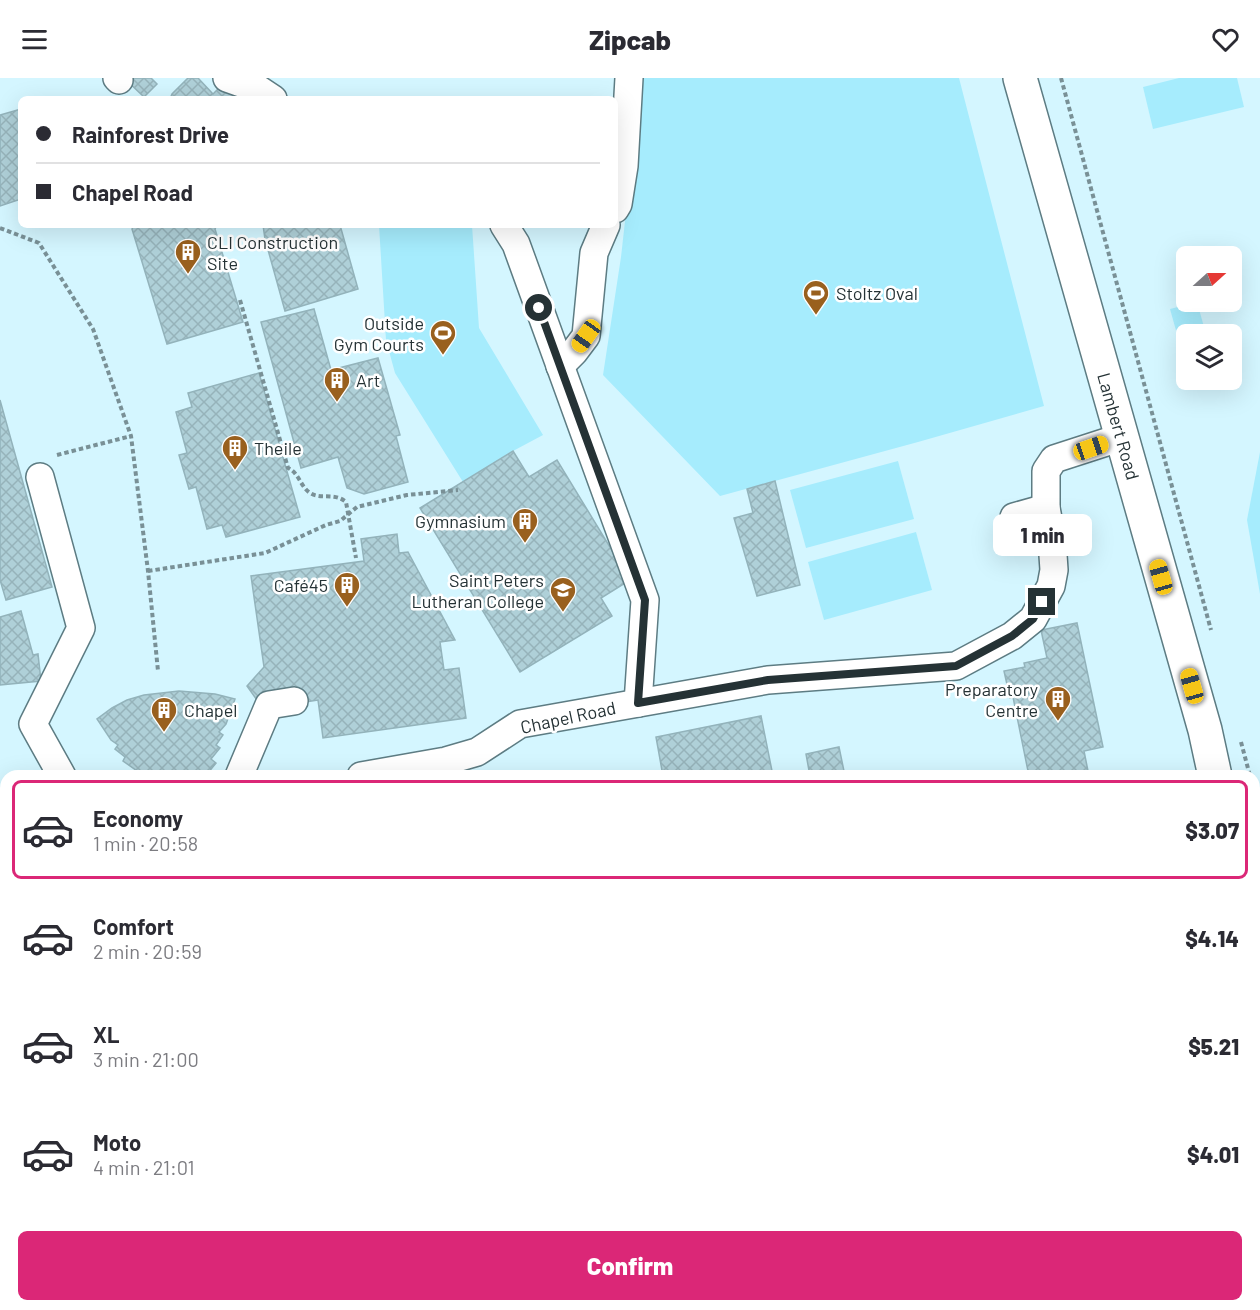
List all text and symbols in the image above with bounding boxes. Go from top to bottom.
icon: menu [18,23,51,56]
text: Zipcab [589,23,671,55]
icon: heart [1209,23,1242,56]
text: Rainforest Drive [72,121,229,147]
text: Chapel Road [72,179,193,205]
place label: CLI Construction Site [207,231,338,274]
building icon: CLI Construction Site [173,237,203,275]
north arrow [1176,246,1242,312]
map controls [1176,246,1242,390]
sports icon: Stoltz Oval [801,278,831,316]
place label: Stoltz Oval [836,282,918,304]
route start [525,294,552,321]
place label: Outside Gym Courts [334,312,424,355]
car [568,316,604,356]
sports icon: Outside Gym Courts [428,318,458,356]
button: layers [1176,324,1242,390]
building icon: Art [322,365,352,403]
place label: Art [356,369,380,391]
street label: Lambert Road [1093,370,1144,482]
building icon: Theile [220,433,250,471]
car [1071,434,1111,462]
place label: Theile [254,437,302,459]
building icon: Gymnasium [510,506,540,544]
place label: Gymnasium [415,510,506,532]
callout: 1 min [992,515,1092,557]
text: 1 min [1021,523,1064,547]
car [1147,557,1175,597]
place label: Saint Peters Lutheran College [412,569,544,612]
building icon: Café45 [332,570,362,608]
place label: Café45 [274,574,328,596]
school or university icon: Saint Peters Lutheran College [548,575,578,613]
route end [1028,588,1055,615]
car [1178,666,1206,706]
place label: Preparatory Centre [945,678,1038,721]
building icon: Preparatory Centre [1043,684,1073,722]
building icon: Chapel [149,695,179,733]
street label: Chapel Road [518,696,618,738]
place label: Chapel [184,699,237,721]
icon: car [21,803,75,857]
text: Economy [93,805,183,831]
text: $3.07 [1185,817,1239,843]
text: 1 min · 20:58 [93,831,198,855]
icon: car [21,911,75,965]
text: Comfort [93,913,174,939]
text: $4.14 [1185,925,1239,951]
text: 2 min · 20:59 [93,939,202,963]
icon: car [21,1019,75,1073]
text: XL [93,1021,119,1047]
text: $5.21 [1188,1033,1239,1059]
text: 3 min · 21:00 [93,1047,199,1071]
icon: car [21,1127,75,1181]
text: Moto [93,1129,141,1155]
text: $4.01 [1187,1141,1239,1167]
text: 4 min · 21:01 [93,1155,195,1179]
button: Confirm [18,1231,1242,1300]

